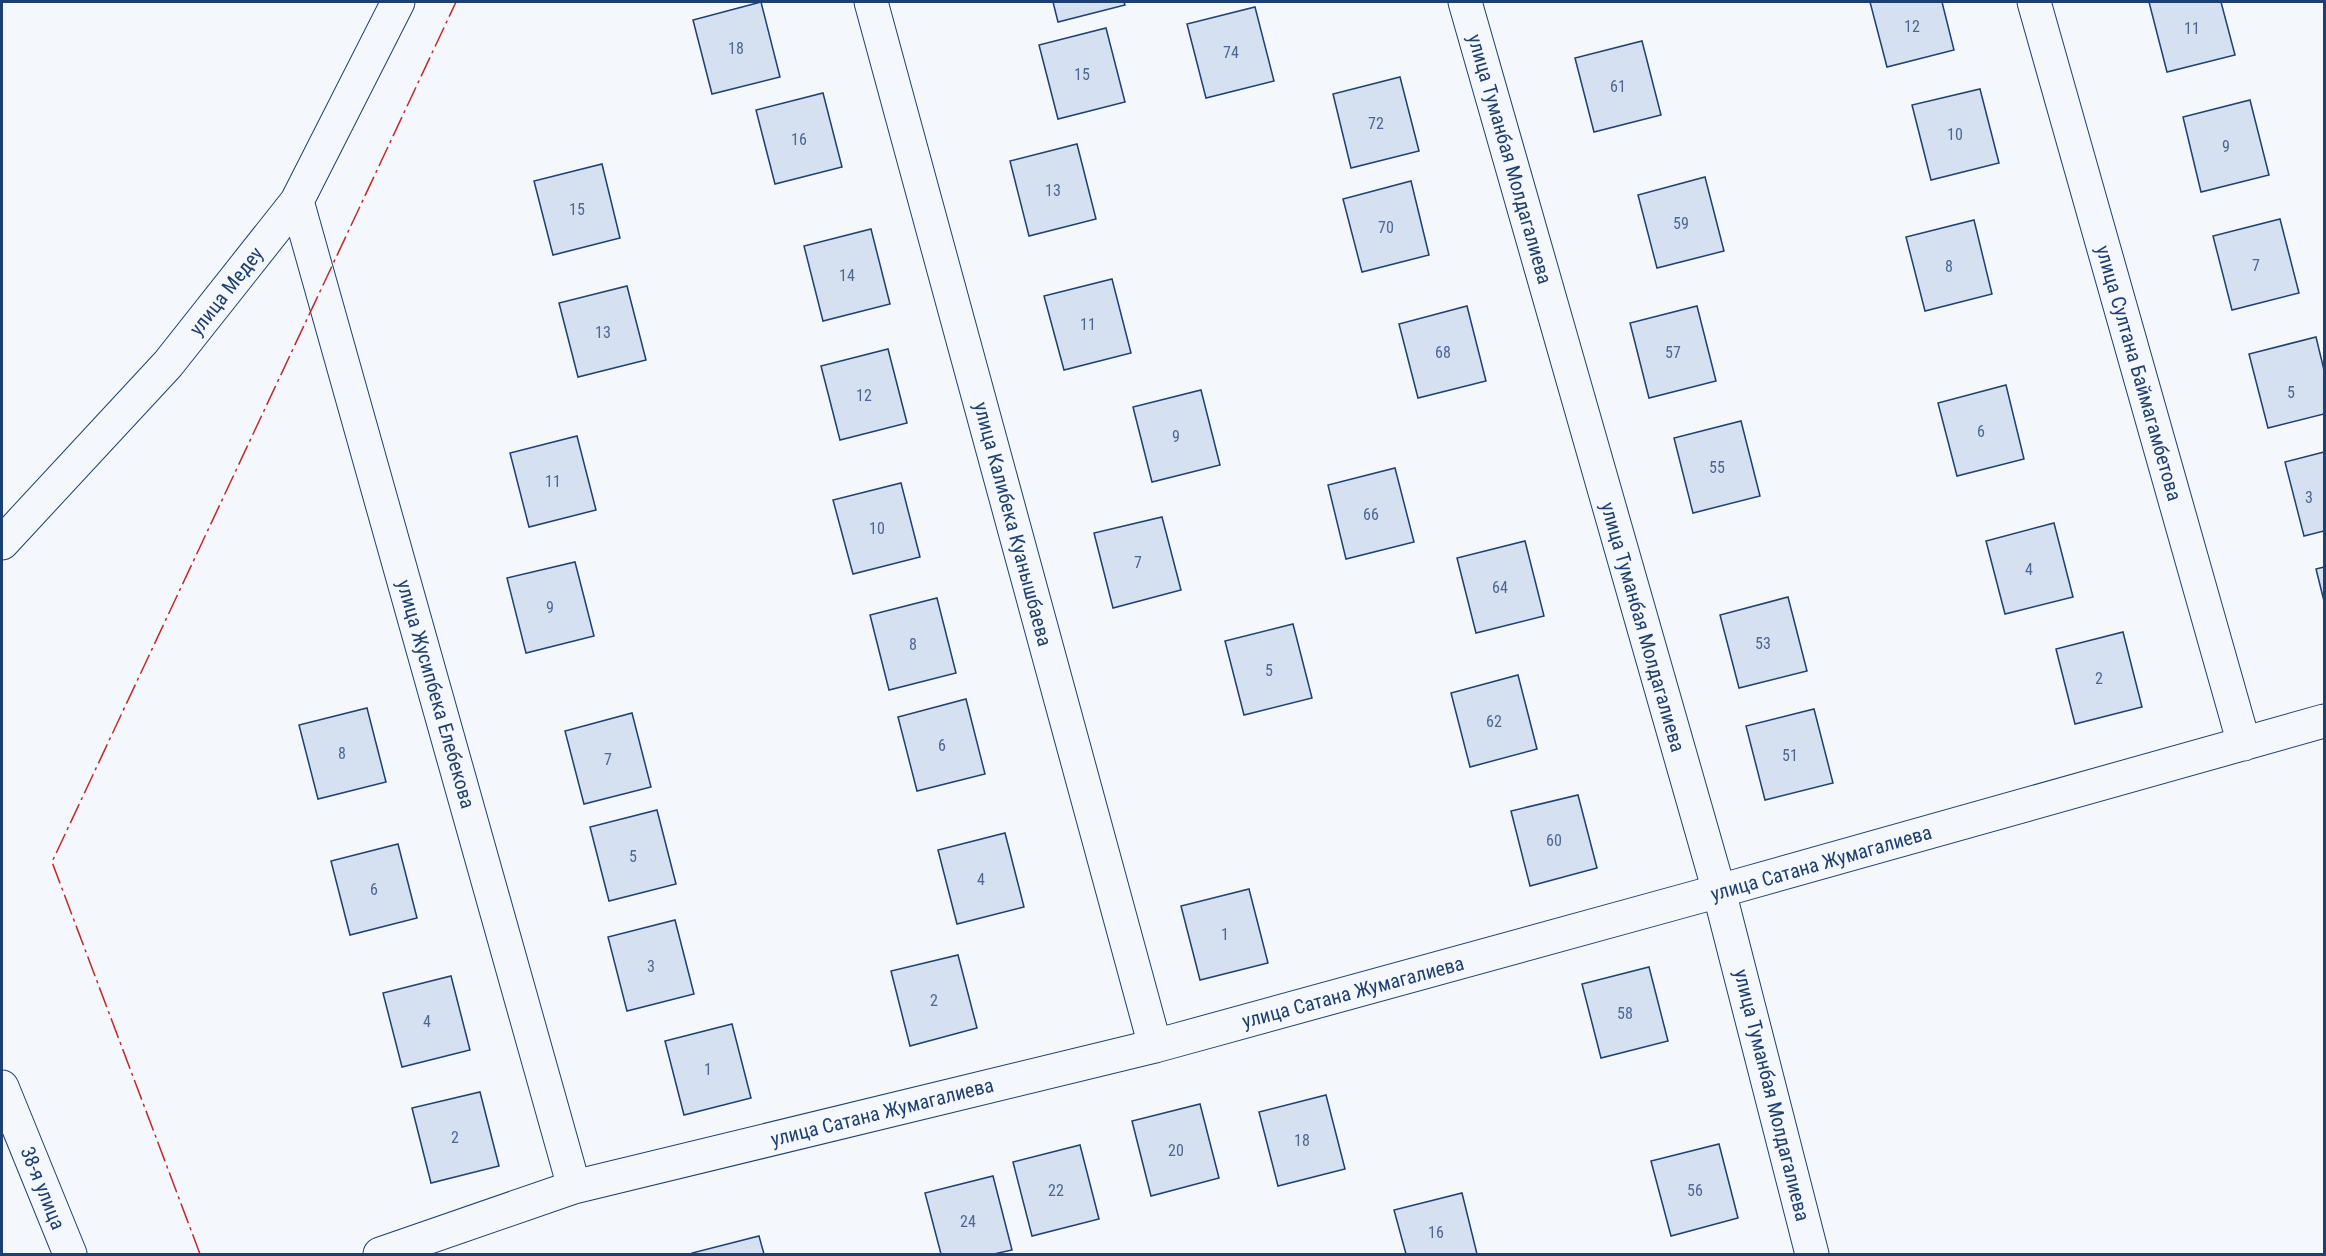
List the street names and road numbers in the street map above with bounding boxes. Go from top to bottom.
street label: улица Туманбая Молдагалиева [1463,31,1557,287]
street label: улица Медеу [184,242,268,340]
street label: улица Султана Баймагамбетова [2091,242,2187,504]
street label: улица Калибека Куанышбаева [969,399,1057,649]
street label: улица Туманбая Молдагалиева [1596,499,1690,755]
street label: улица Жусипбека Елебекова [392,577,480,811]
street label: улица Сатана Жумагалиева [1708,820,1934,906]
street label: улица Сатана Жумагалиева [1239,951,1467,1033]
street label: улица Туманбая Молдагалиева [1729,967,1815,1223]
street label: улица Сатана Жумагалиева [768,1073,996,1151]
street label: 38-я улица [16,1143,70,1233]

